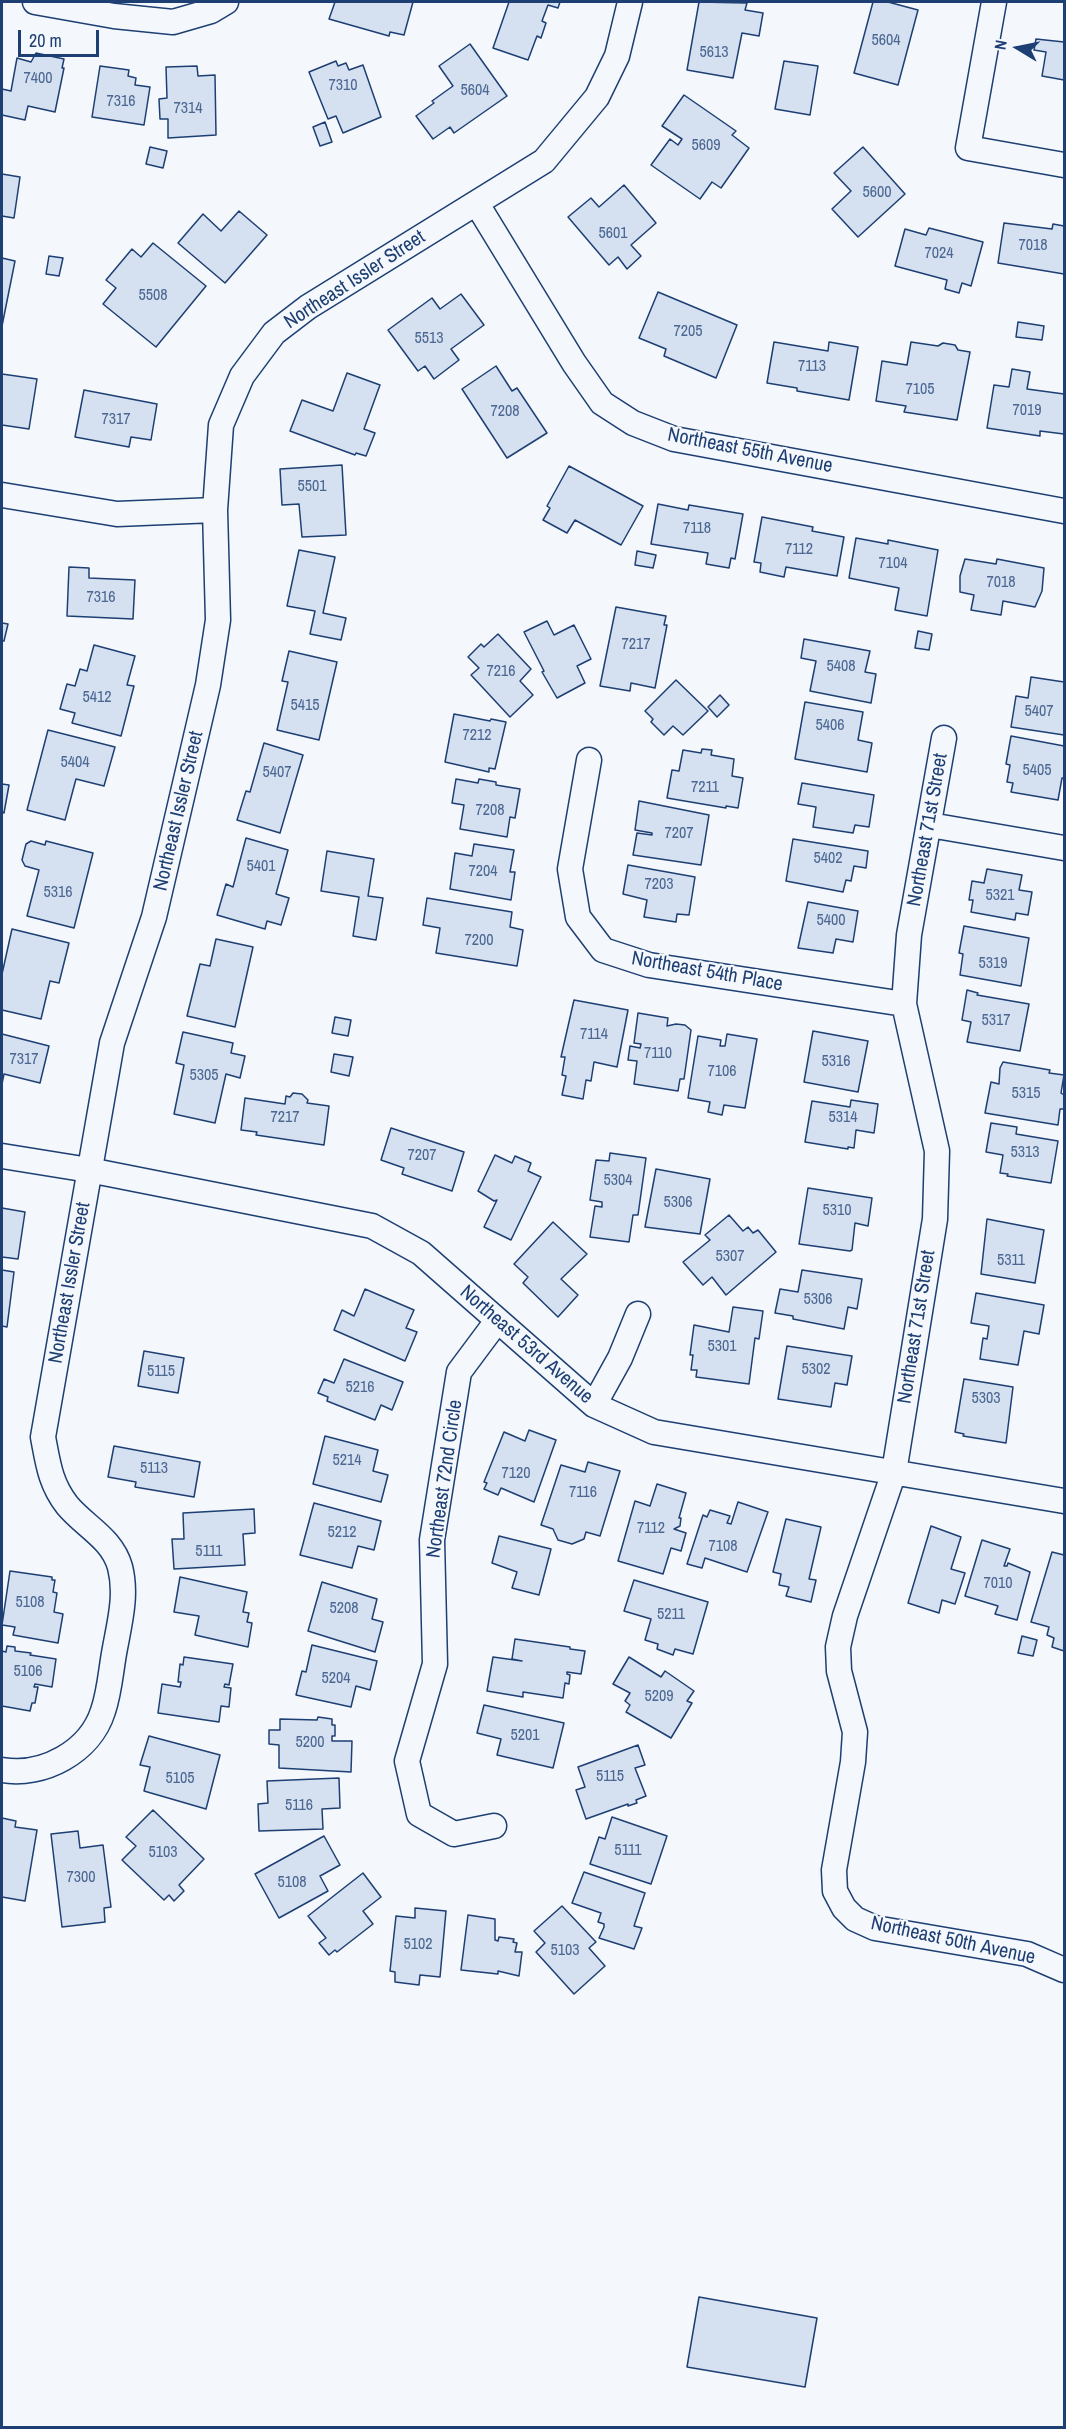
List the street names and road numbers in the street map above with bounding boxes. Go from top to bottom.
street label: Northeast Issler Street [280,226,430,334]
street label: Northeast 55th Avenue [666,423,834,479]
street label: Northeast Issler Street [149,729,209,893]
street label: Northeast 71st Street [903,752,953,908]
street label: Northeast 54th Place [629,947,785,997]
street label: Northeast Issler Street [44,1201,96,1365]
street label: Northeast 71st Street [893,1249,941,1405]
street label: Northeast 53rd Avenue [455,1281,597,1409]
street label: Northeast 72nd Circle [422,1398,468,1560]
street label: Northeast 50th Avenue [869,1912,1037,1970]

